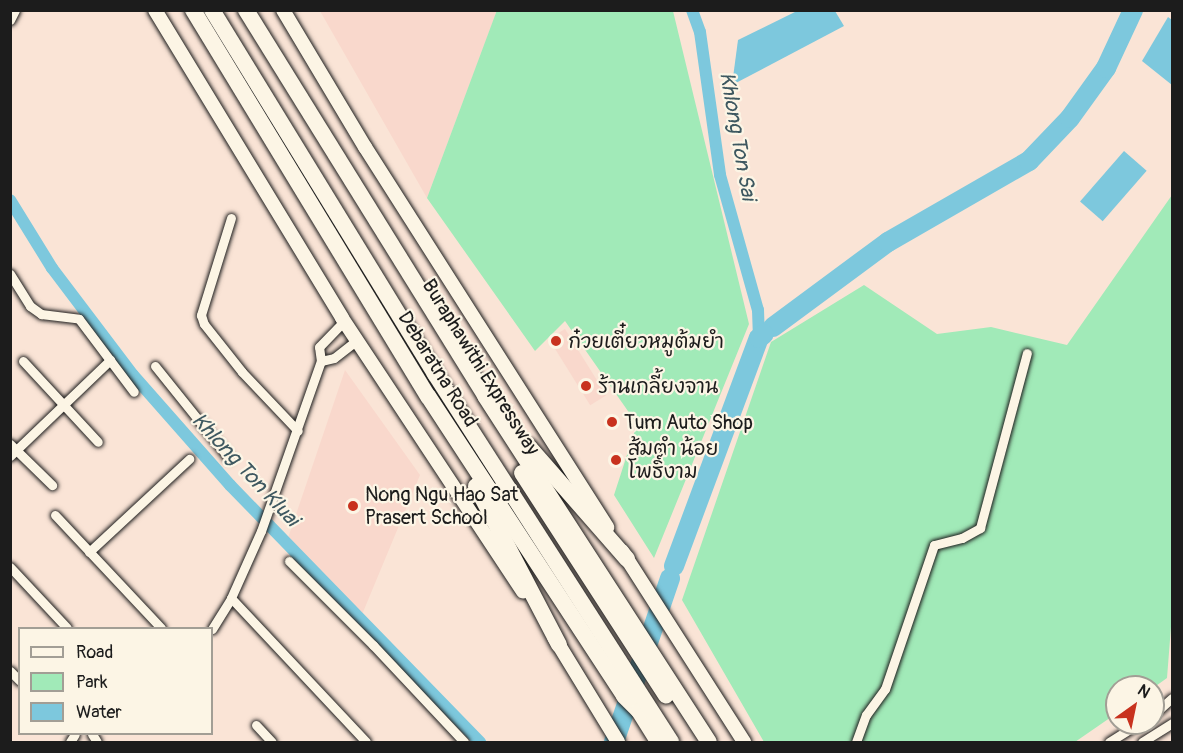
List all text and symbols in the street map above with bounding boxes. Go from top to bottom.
water label: Khlong Ton Sai [713,70,761,202]
street label: Buraphawithi Expressway [417,274,545,460]
street label: Debaratna Road [393,307,483,431]
place label: ก๋วยเตี๋ยวหมูต้มยำ [568,329,724,353]
marker: ก๋วยเตี๋ยวหมูต้มยำ [549,334,563,348]
place label: ร้านเกลี้ยงจาน [598,374,718,398]
marker: ร้านเกลี้ยงจาน [579,379,593,393]
water label: Khlong Ton Kluai [186,408,304,532]
place label: Tum Auto Shop [624,410,753,434]
marker: Tum Auto Shop [605,415,619,429]
place label: ส้มตำ น้อย โพธิ์งาม [628,436,718,483]
marker: ส้มตำ น้อย โพธิ์งาม [609,453,623,467]
place label: Nong Ngu Hao Sat Prasert School [365,482,518,529]
marker: Nong Ngu Hao Sat Prasert School [346,499,360,513]
legend [18,627,213,735]
text: Road [76,641,113,664]
text: Park [76,671,108,694]
north arrow [1105,675,1165,735]
text: N [1134,680,1154,703]
text: Water [76,701,122,724]

